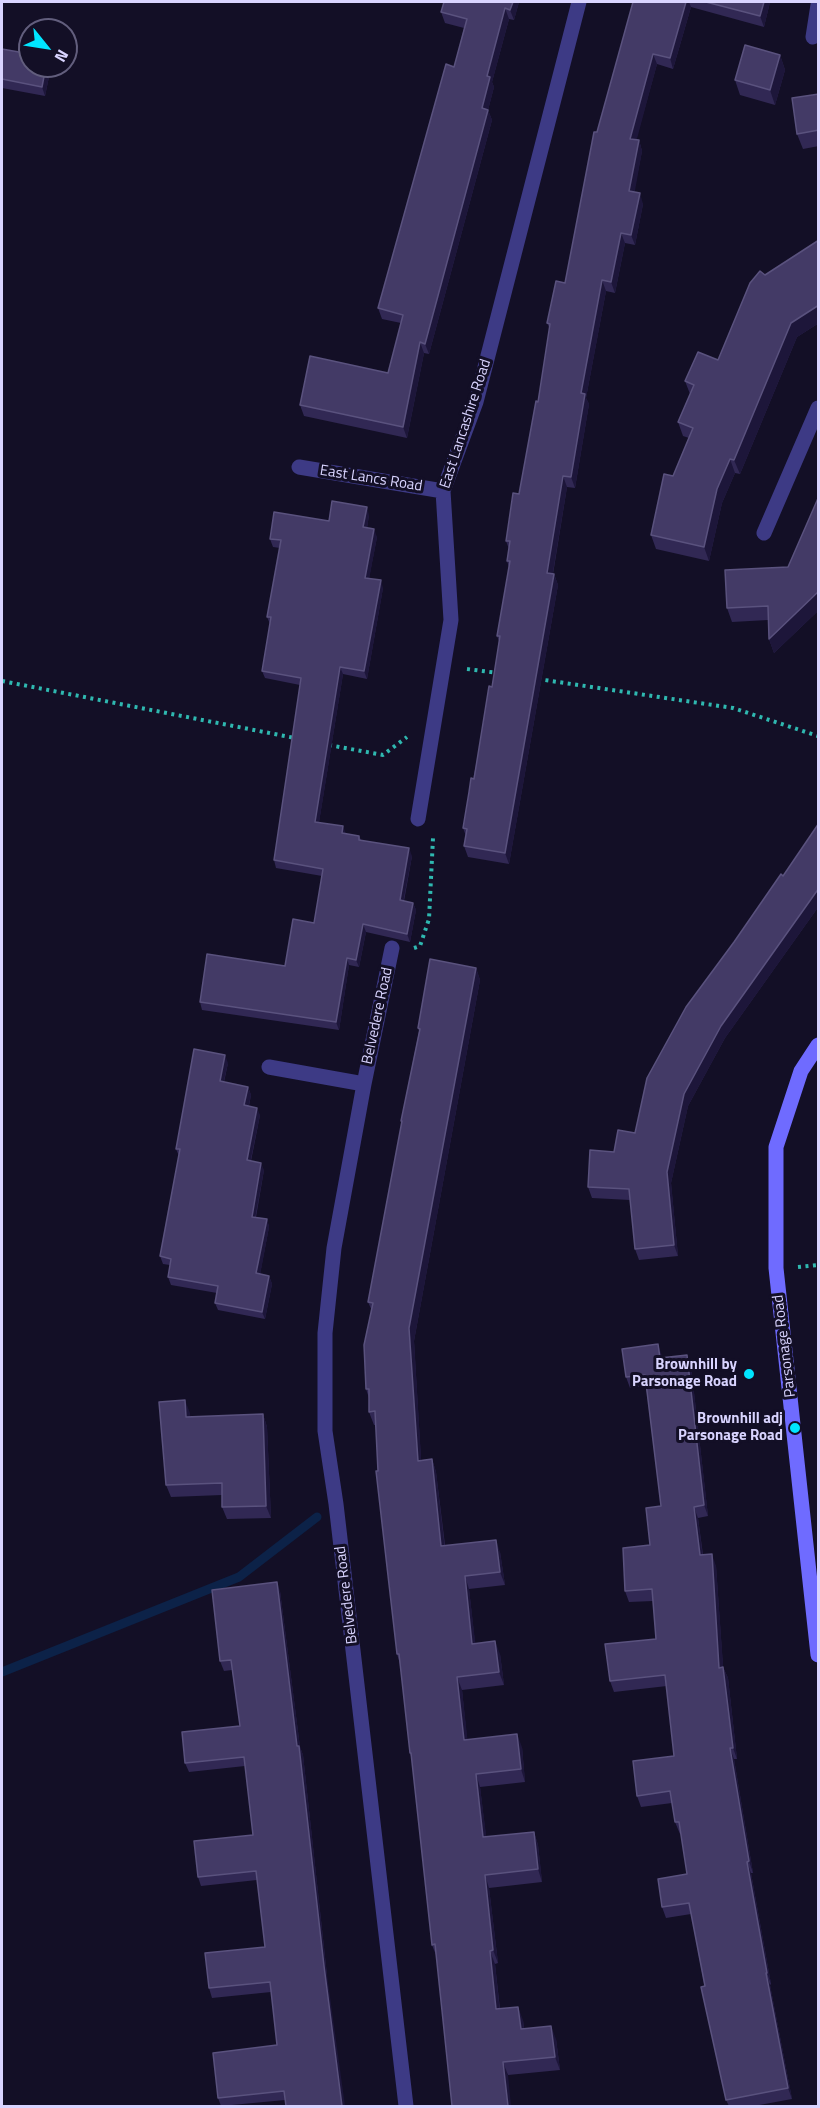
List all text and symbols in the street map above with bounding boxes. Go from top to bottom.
north arrow [18,18,78,78]
text: N [49,45,75,67]
street label: East Lancashire Road [437,357,495,491]
street label: East Lancs Road [319,462,423,496]
street label: Belvedere Road [359,966,397,1066]
street label: Parsonage Road [770,1294,800,1398]
place label: Brownhill by Parsonage Road [632,1356,737,1391]
marker: Brownhill by Parsonage Road [742,1367,756,1381]
place label: Brownhill adj Parsonage Road [678,1410,783,1445]
marker: Brownhill adj Parsonage Road [788,1421,802,1435]
street label: Belvedere Road [332,1545,362,1645]

